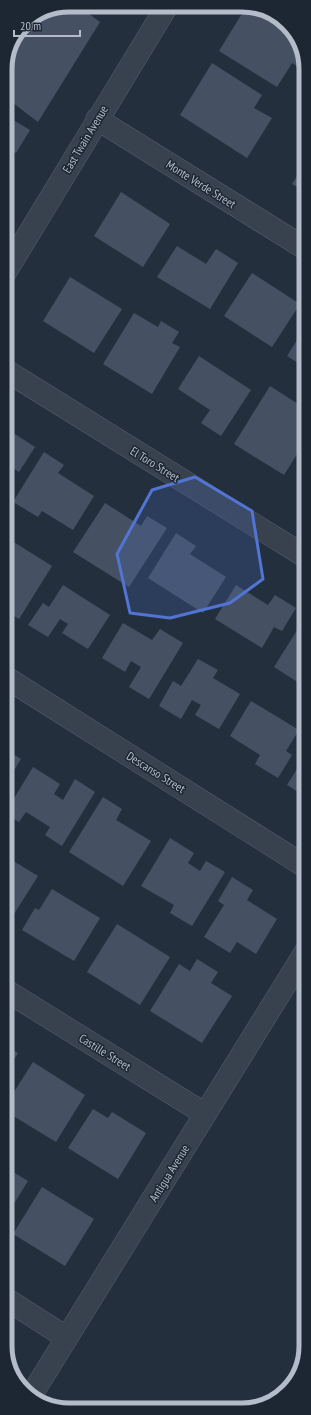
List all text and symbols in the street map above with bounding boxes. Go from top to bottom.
scale bar [14,12,80,38]
text: 20 m [20,18,41,33]
street label: East Twain Avenue [59,103,111,175]
street label: Monte Verde Street [163,157,239,212]
street label: El Toro Street [128,443,183,485]
street label: Descanso Street [124,748,189,796]
street label: Castille Street [76,1030,134,1074]
street label: Antigua Avenue [146,1142,193,1204]

